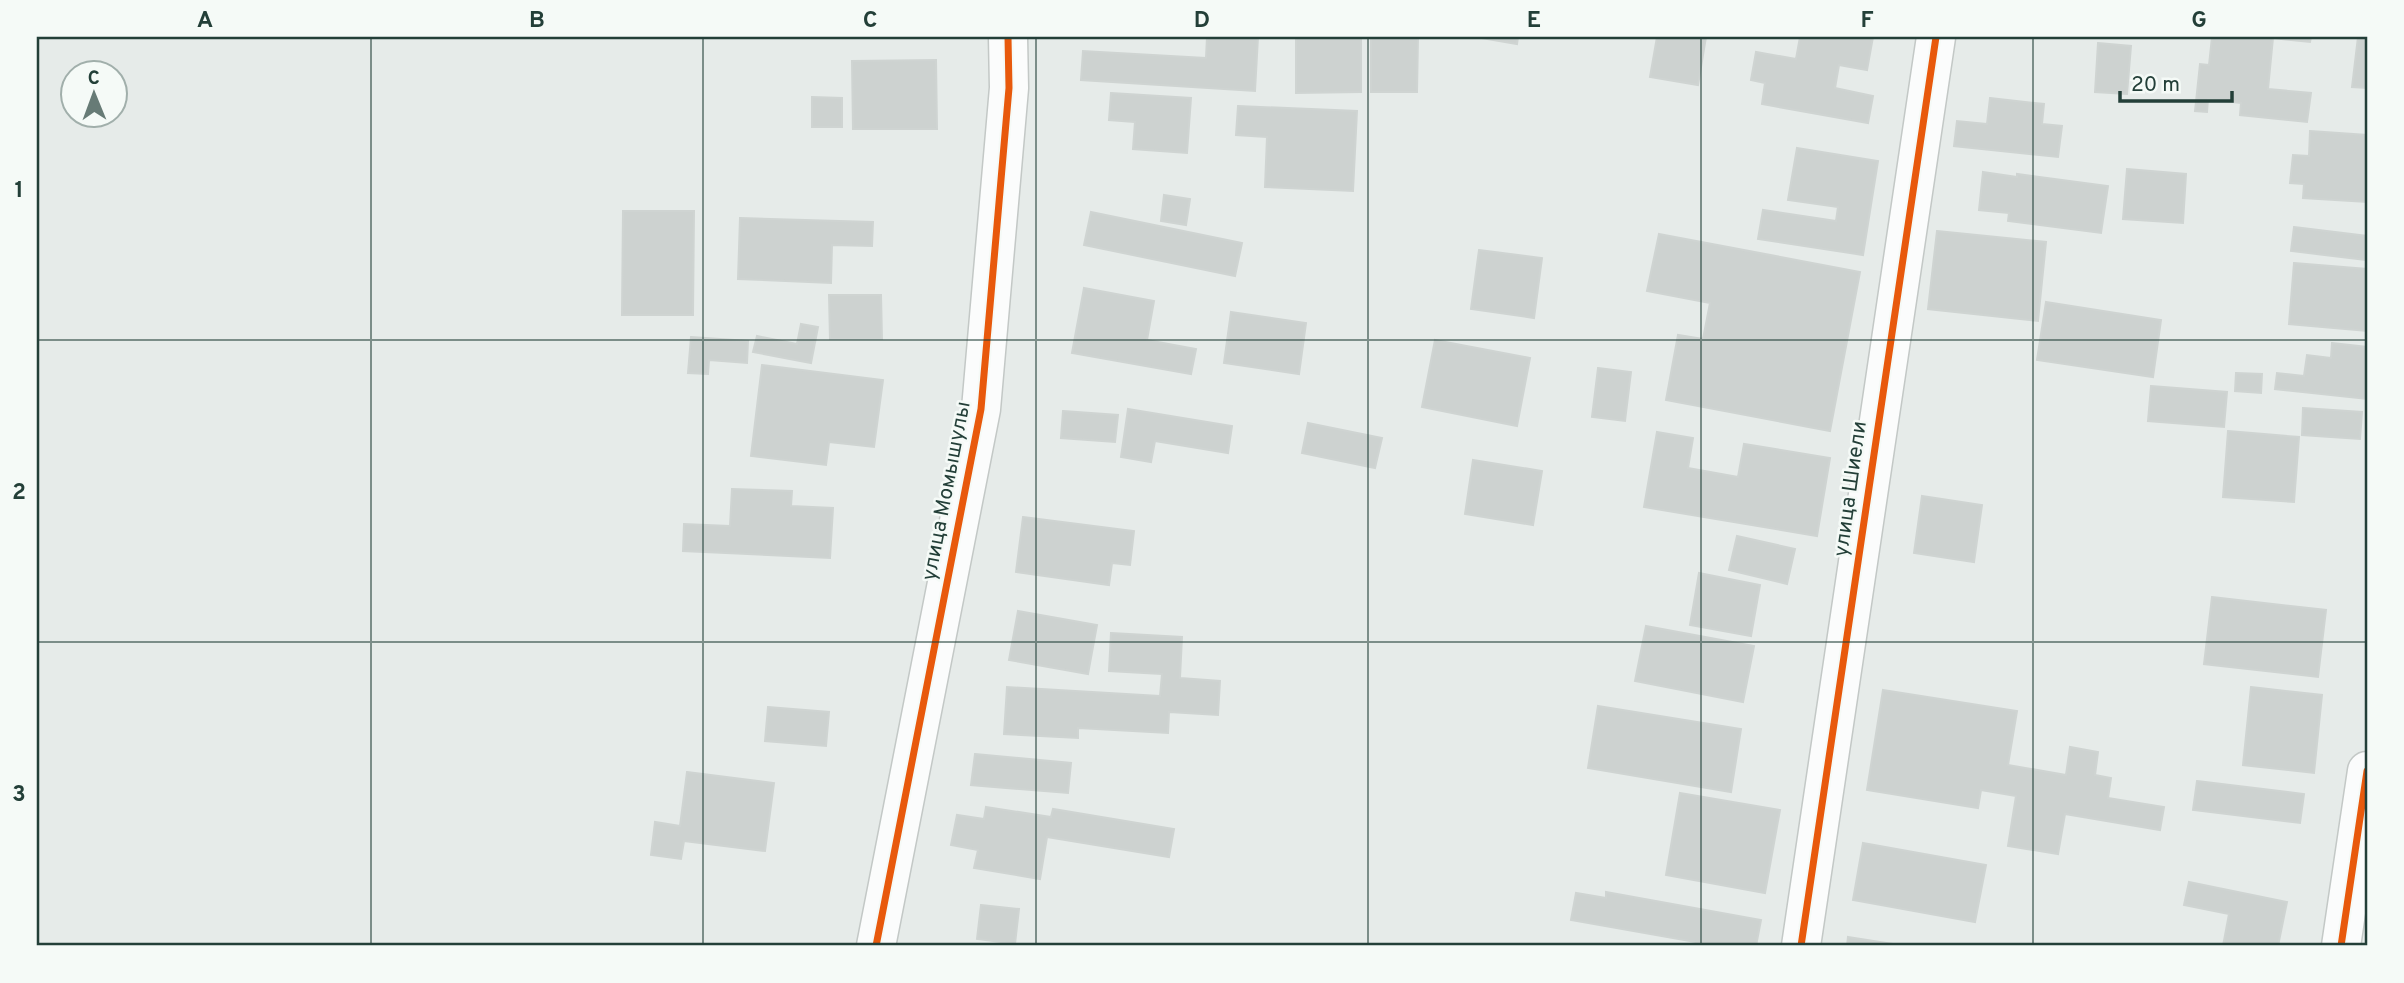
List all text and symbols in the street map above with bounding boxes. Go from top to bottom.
text: A [197,7,213,36]
text: B [529,7,545,36]
text: C [863,7,877,36]
text: D [1194,7,1210,36]
text: E [1527,7,1541,36]
text: F [1860,7,1874,36]
text: G [2191,7,2207,36]
north arrow [60,60,130,130]
scale bar [2120,60,2232,104]
text: С [87,67,100,91]
text: 20 m [2131,72,2180,99]
text: 1 [14,177,24,206]
street label: улица Момышулы [916,399,978,583]
street label: улица Шиели [1828,419,1874,559]
text: 2 [12,479,26,508]
text: 3 [12,781,26,810]

